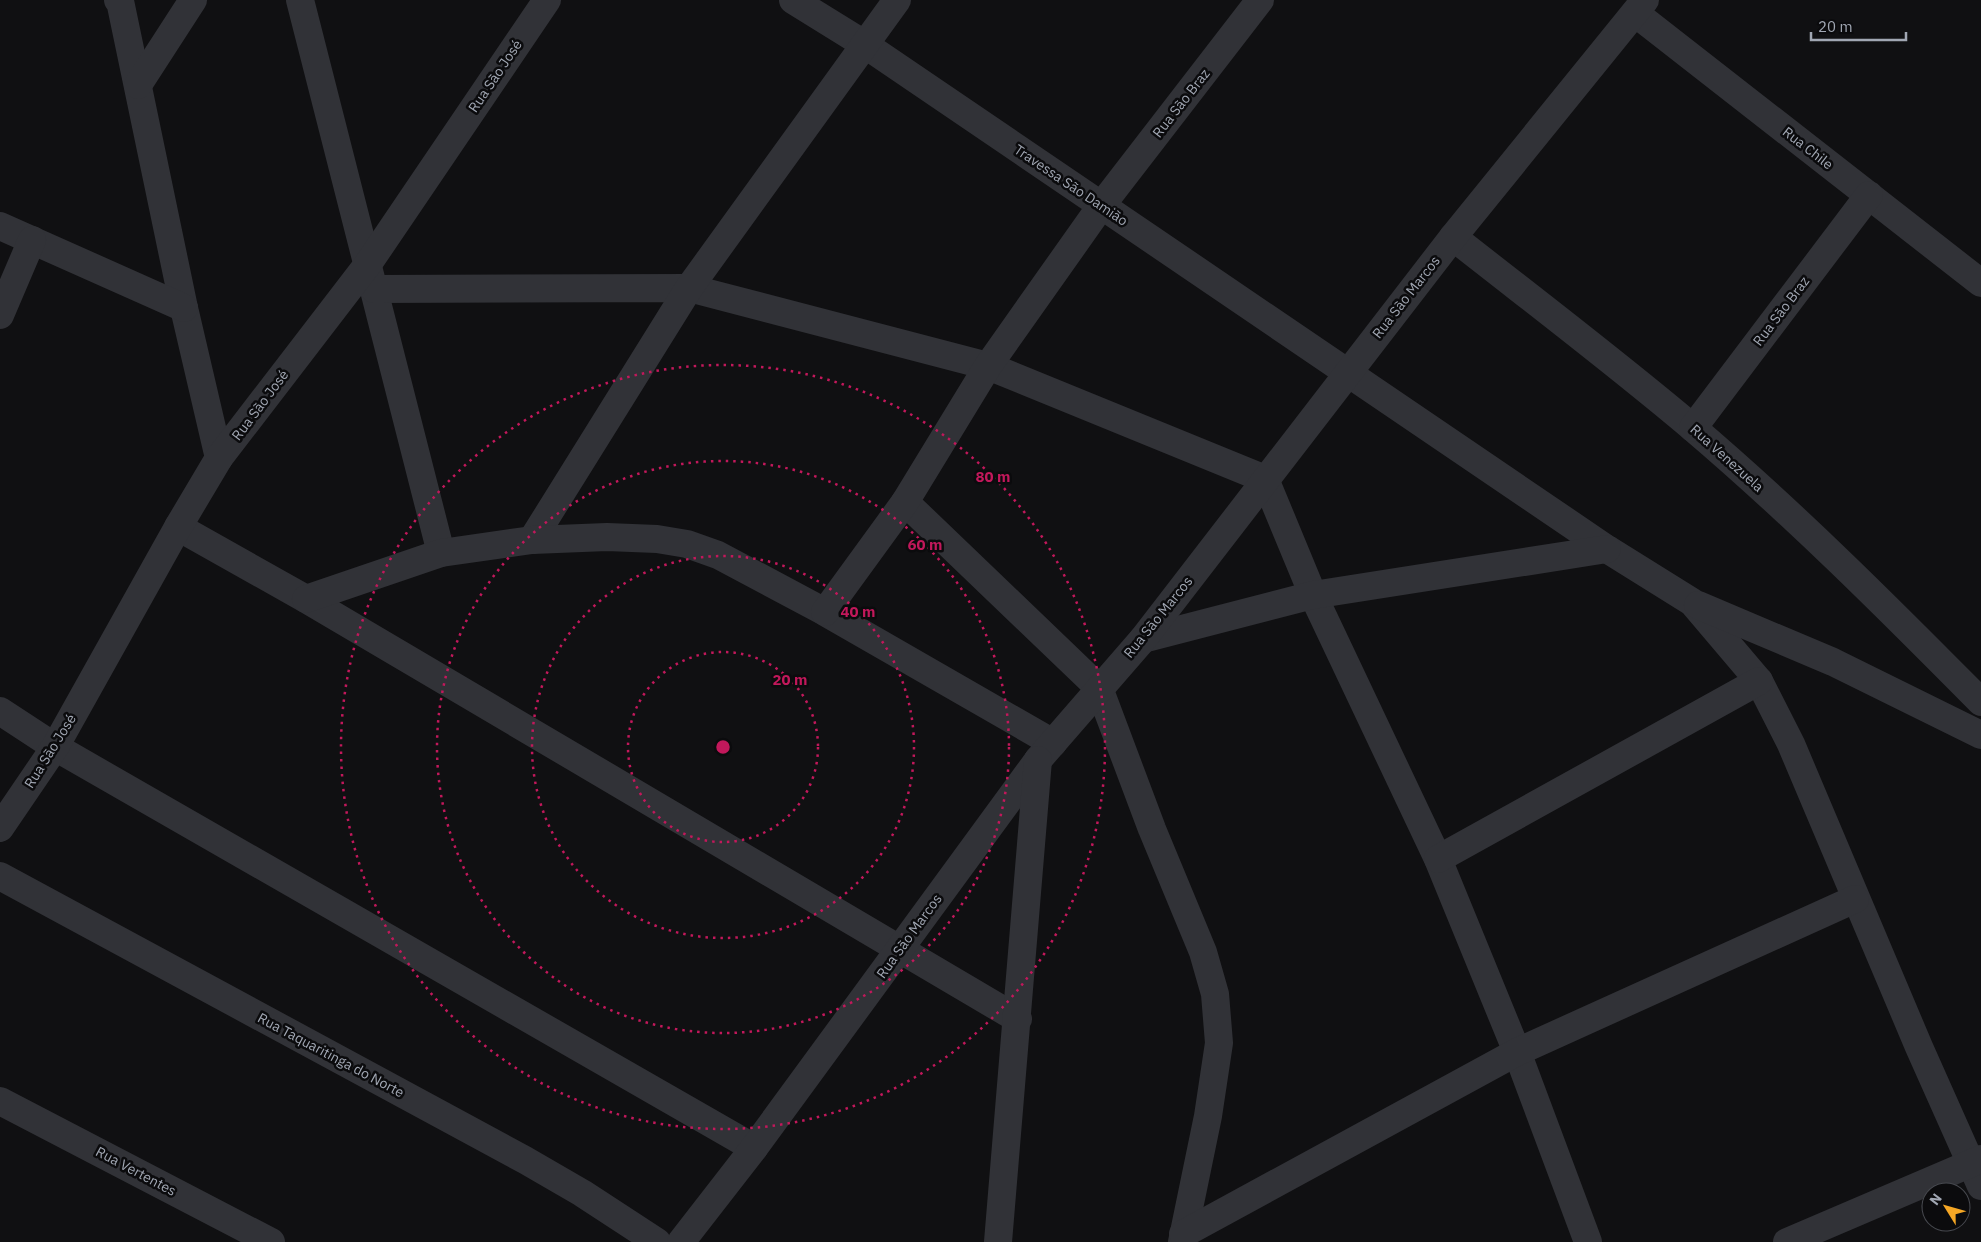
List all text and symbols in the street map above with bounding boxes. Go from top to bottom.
scale bar [1811,10,1906,42]
text: 20 m [1818,17,1853,36]
street label: Rua São José [464,36,526,116]
street label: Rua São Braz [1148,65,1214,141]
street label: Rua Chile [1779,123,1837,174]
street label: Travessa São Damião [1011,140,1131,230]
street label: Rua São Marcos [1368,252,1444,342]
street label: Rua São Braz [1749,272,1813,349]
street label: Rua São José [228,366,293,444]
street label: Rua Venezuela [1687,420,1768,496]
text: 80 m [976,467,1010,486]
text: 60 m [908,535,942,554]
street label: Rua São Marcos [1120,572,1197,662]
text: 40 m [841,602,875,621]
text: 20 m [773,670,807,689]
street label: Rua São José [20,710,80,791]
centre of rings [714,738,732,756]
street label: Rua São Marcos [872,890,946,982]
street label: Rua Taquaritinga do Norte [255,1009,408,1101]
street label: Rua Vertentes [93,1142,179,1200]
north arrow [1921,1182,1971,1232]
text: N [1925,1190,1946,1209]

